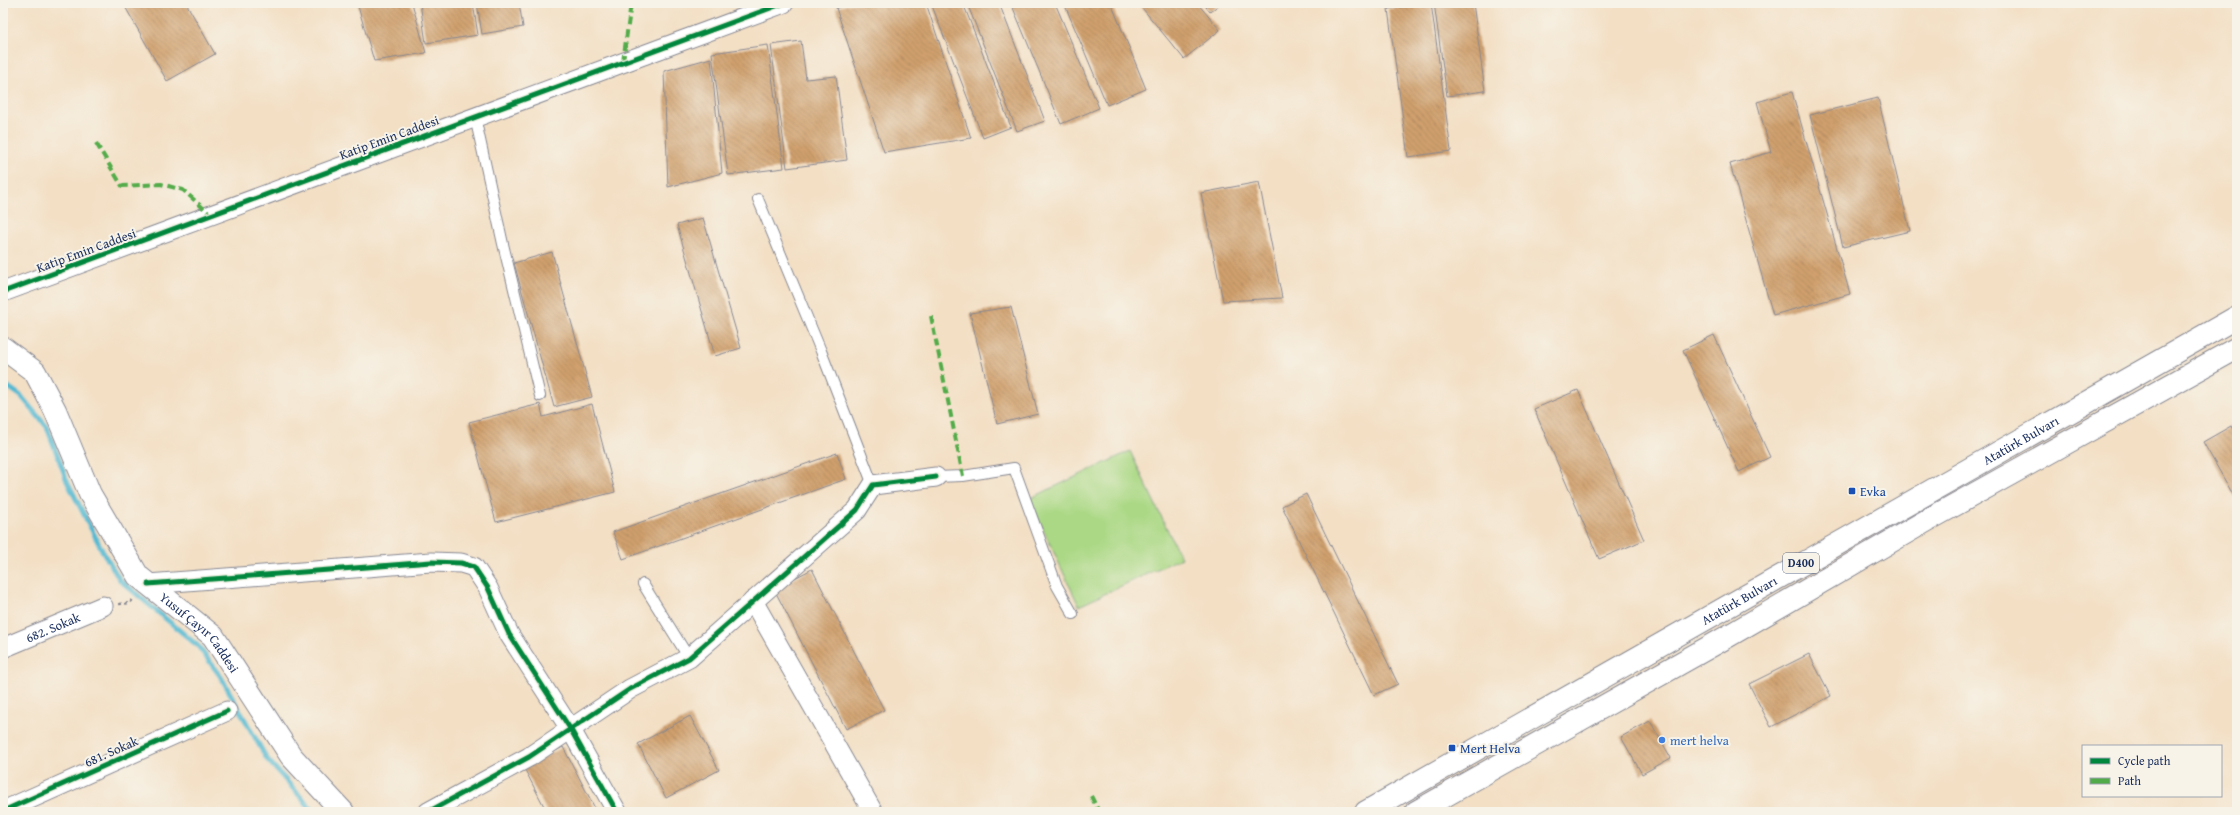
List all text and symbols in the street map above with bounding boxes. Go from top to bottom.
street label: Katip Emin Caddesi [337,110,442,164]
street label: Katip Emin Caddesi [34,223,139,277]
street label: Atatürk Bulvarı [1979,411,2063,470]
place label: Evka [1860,482,1887,501]
marker: Evka [1847,486,1857,496]
road number: D400 [1783,553,1819,573]
street label: Atatürk Bulvarı [1698,571,1781,630]
street label: Yusuf Çayır Caddesi [155,588,244,677]
street label: 682. Sokak [23,608,83,647]
street label: 681. Sokak [81,731,142,772]
place label: mert helva [1670,731,1730,750]
marker: mert helva [1657,735,1667,745]
place label: Mert Helva [1460,739,1521,758]
marker: Mert Helva [1447,743,1457,753]
legend [2082,745,2222,797]
text: Cycle path [2118,752,2171,769]
text: Path [2118,772,2141,789]

